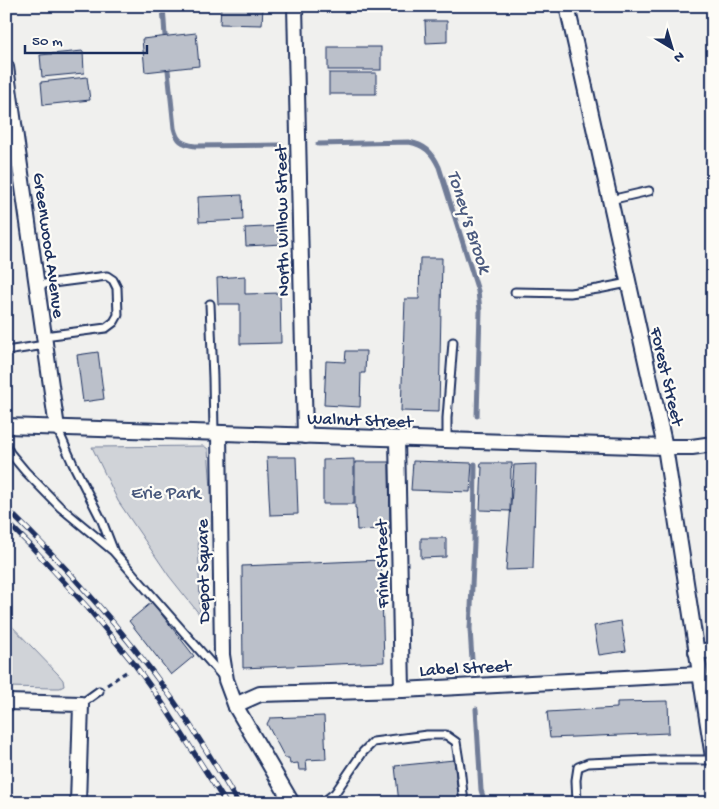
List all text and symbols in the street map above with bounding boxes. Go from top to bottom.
scale bar [25,22,148,54]
north arrow [646,22,696,72]
text: 50 m [32,33,63,51]
text: N [670,47,687,66]
street label: North Willow Street [272,143,295,297]
water label: Toney's Brook [440,168,496,278]
street label: Greenwood Avenue [27,171,68,320]
street label: Forest Street [644,324,687,429]
street label: Walnut Street [307,409,415,434]
park label: Erie Park [131,484,203,505]
street label: Depot Square [193,518,216,624]
street label: Frink Street [372,518,395,609]
street label: Label Street [419,657,513,682]

